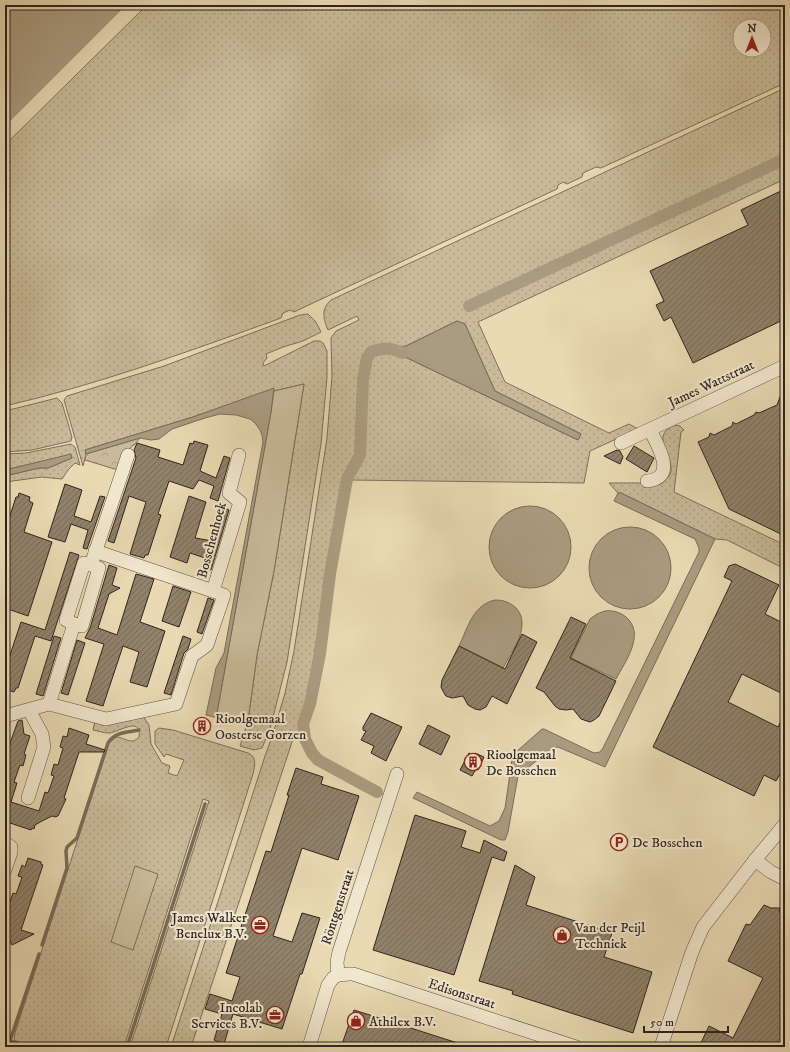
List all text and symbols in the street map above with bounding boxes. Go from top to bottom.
north arrow [732,18,772,58]
text: N [747,22,757,36]
street label: James Wattstraat [664,356,758,413]
street label: Bosschenhoek [193,500,231,580]
place label: Rioolgemaal Oosterse Gorzen [215,710,307,744]
building icon: Rioolgemaal Oosterse Gorzen [192,716,212,736]
place label: Rioolgemaal De Bosschen [486,746,557,780]
building icon: Rioolgemaal De Bosschen [463,752,483,772]
parking icon: De Bosschen [609,832,629,852]
place label: De Bosschen [632,834,703,852]
street label: Röntgenstraat [317,867,359,947]
place label: James Walker Benelux B.V. [170,909,248,943]
office icon: James Walker Benelux B.V. [250,915,270,935]
place label: Van der Peijl Techniek [574,919,646,953]
shop icon: Van der Peijl Techniek [552,925,572,945]
street label: Edisonstraat [426,975,498,1013]
place label: Incolab Services B.V. [191,999,262,1033]
office icon: Incolab Services B.V. [265,1005,285,1025]
scale bar [644,1008,728,1034]
shop icon: Athilex B.V. [346,1011,366,1031]
place label: Athilex B.V. [369,1013,436,1031]
text: 50 m [650,1015,674,1030]

